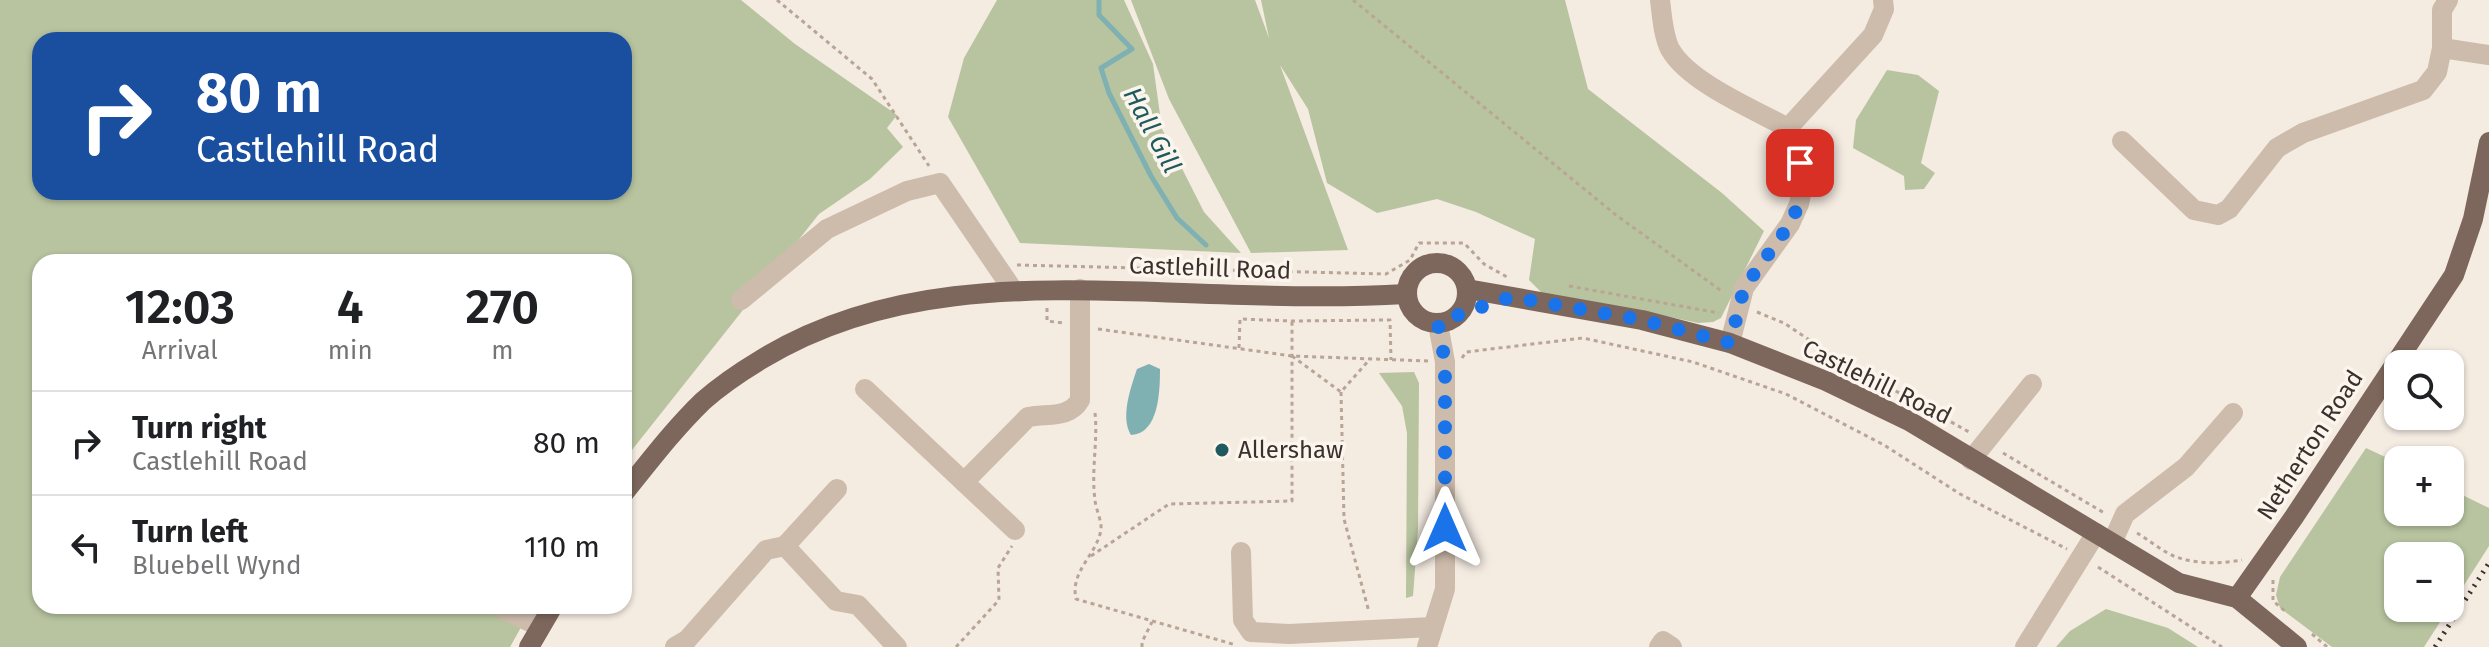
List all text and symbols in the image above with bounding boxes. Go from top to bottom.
text: 80 m [196,60,322,127]
icon: right [64,64,168,168]
water label: Hall Gill [1117,82,1187,178]
text: Castlehill Road [196,128,439,172]
pin [1766,129,1834,197]
icon: arrive [1778,141,1822,185]
street label: Castlehill Road [1128,251,1292,285]
text: 12:03 [125,278,235,336]
text: 4 [337,278,364,336]
text: 270 [466,278,539,336]
street label: Castlehill Road [1798,334,1956,430]
text: Arrival [142,335,218,366]
text: min [328,335,373,366]
text: m [491,335,513,366]
map controls [2384,350,2464,622]
button: search [2384,350,2464,430]
street label: Netherton Road [2251,365,2369,525]
text: Turn right [132,410,267,446]
icon: right [64,421,108,465]
text: 80 m [533,425,600,461]
place label: Allershaw [1238,436,1343,464]
marker: Allershaw [1213,441,1231,459]
text: Castlehill Road [132,446,308,477]
button: + [2384,446,2464,526]
position arrow [1403,486,1487,570]
text: Turn left [132,514,248,550]
icon: left [64,525,108,569]
text: 110 m [524,529,600,565]
button: − [2384,542,2464,622]
text: Bluebell Wynd [132,550,302,581]

